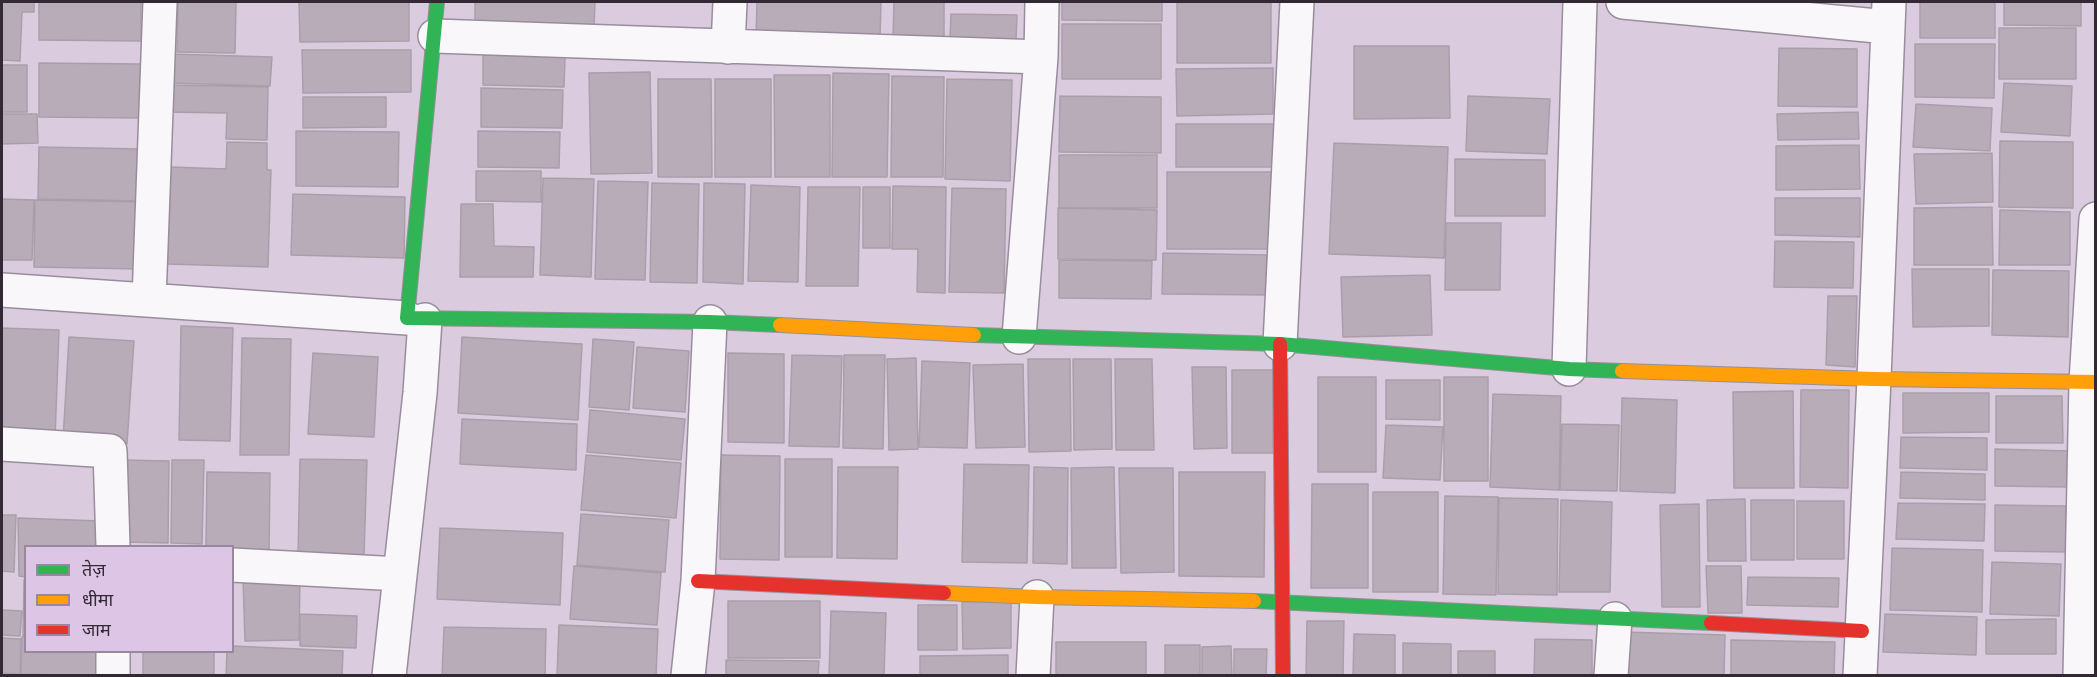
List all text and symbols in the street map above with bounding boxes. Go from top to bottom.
legend [24,545,234,653]
text: तेज़ [82,557,106,582]
text: धीमा [82,587,113,612]
text: जाम [82,617,111,642]

